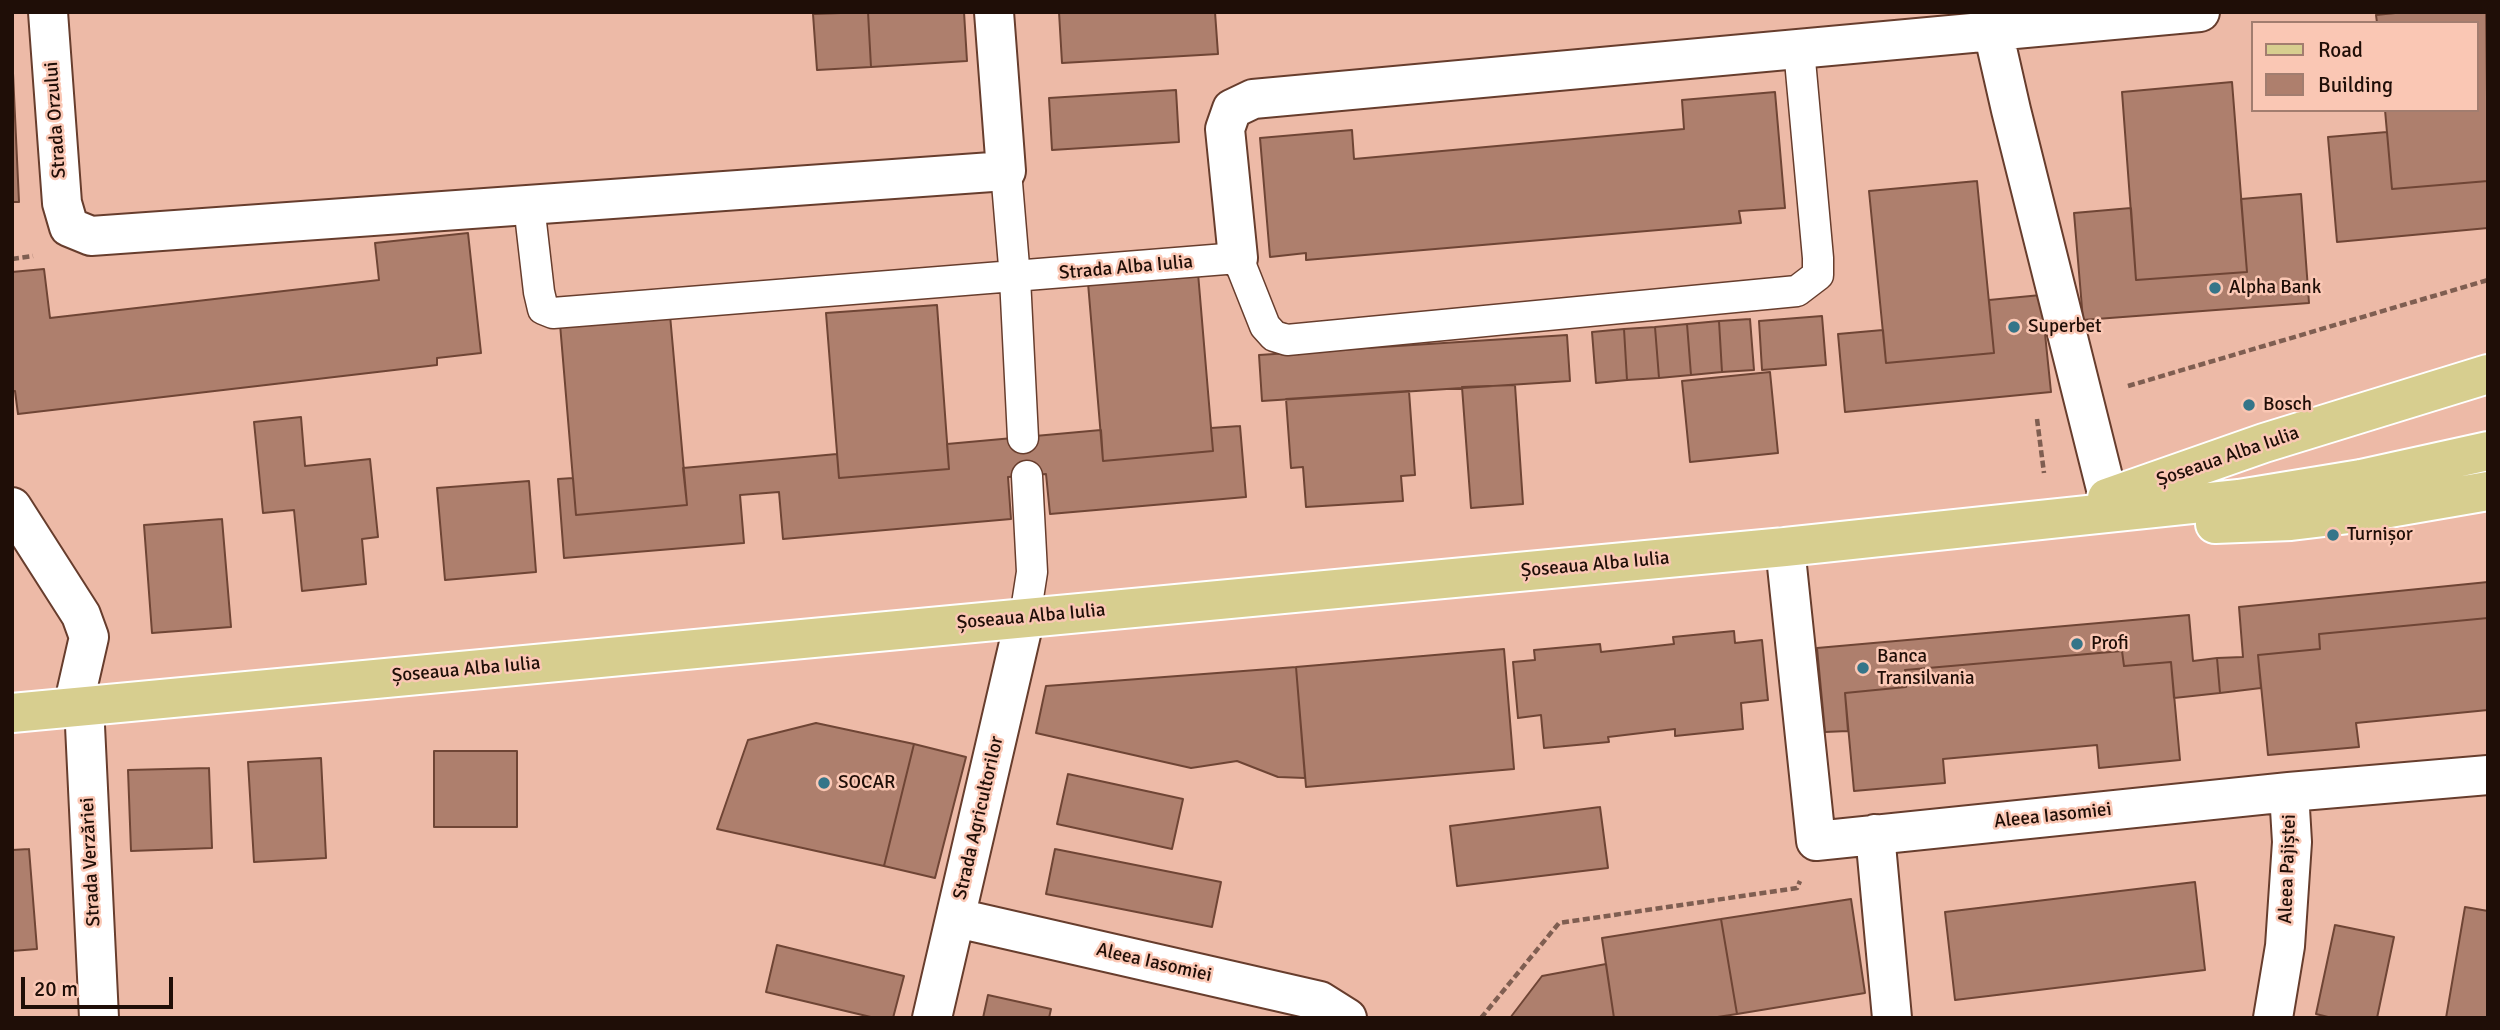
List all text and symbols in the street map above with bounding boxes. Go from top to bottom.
legend [2252,21,2479,112]
text: Road [2318,37,2363,63]
street label: Strada Orzului [41,61,71,179]
text: Building [2318,72,2393,98]
street label: Strada Alba Iulia [1058,251,1194,285]
place label: Alpha Bank [2229,277,2321,299]
marker: Alpha Bank [2207,280,2223,296]
place label: Superbet [2028,316,2102,338]
marker: Superbet [2006,319,2022,335]
place label: Bosch [2263,394,2312,416]
marker: Bosch [2241,397,2257,413]
street label: Șoseaua Alba Iulia [2154,422,2302,492]
place label: Turnișor [2347,524,2413,546]
marker: Turnișor [2325,527,2341,543]
street label: Șoseaua Alba Iulia [1520,547,1670,583]
street label: Șoseaua Alba Iulia [956,599,1106,635]
place label: Profi [2091,633,2129,655]
marker: Profi [2069,636,2085,652]
place label: Banca Transilvania [1877,646,1975,690]
street label: Șoseaua Alba Iulia [391,652,541,688]
marker: Banca Transilvania [1855,660,1871,676]
street label: Strada Agricultorilor [949,734,1009,902]
place label: SOCAR [838,772,895,794]
marker: SOCAR [816,775,832,791]
street label: Strada Verzăriei [76,797,106,927]
street label: Aleea Iasomiei [1993,798,2113,834]
street label: Aleea Pajiștei [2275,814,2301,924]
street label: Aleea Iasomiei [1094,939,1214,987]
scale bar [24,964,177,1008]
text: 20 m [34,976,78,1002]

